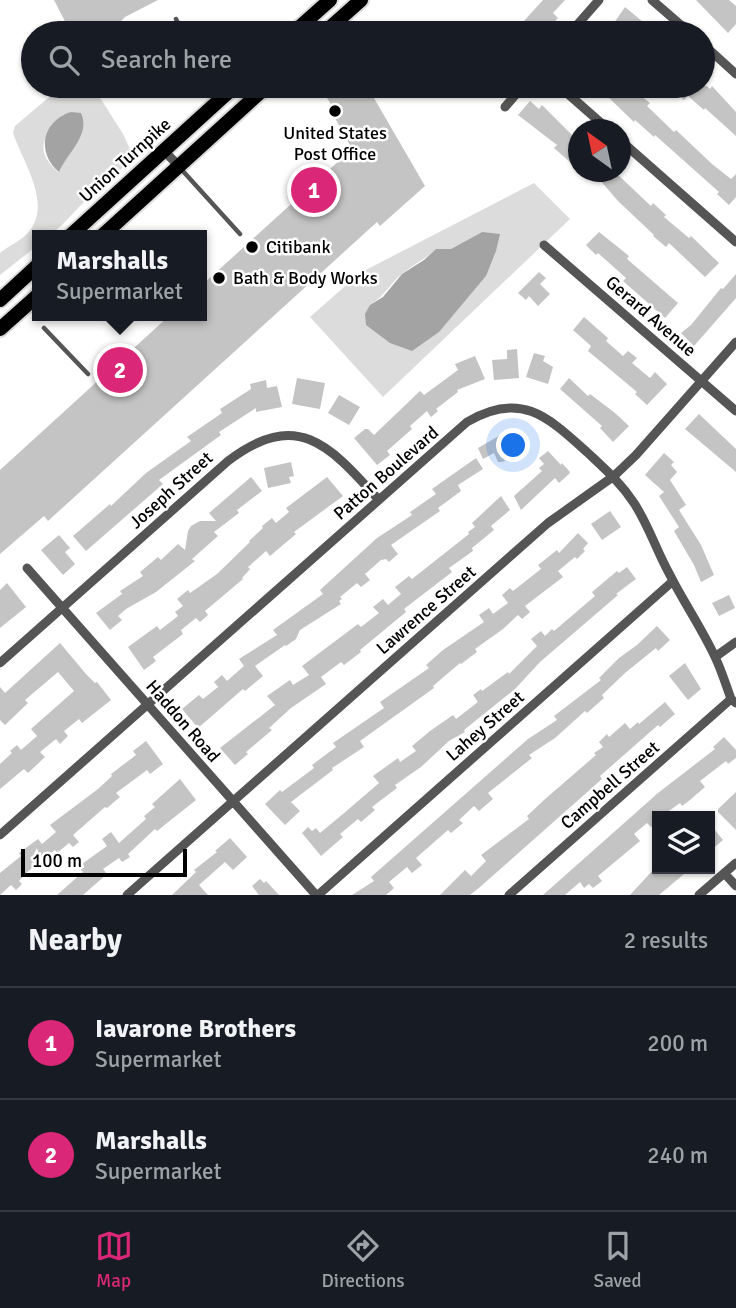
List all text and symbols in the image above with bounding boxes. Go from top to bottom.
search box [21,21,715,98]
icon: search [45,41,83,79]
text: Search here [101,44,232,76]
marker: United States Post Office [327,103,343,119]
street label: Union Turnpike [75,113,175,207]
north arrow [568,119,631,182]
place label: United States Post Office [283,122,387,165]
pin: 1 [291,164,337,216]
popup [32,230,207,321]
place label: Citibank [266,236,330,258]
marker: Citibank [244,239,260,255]
text: Marshalls [56,245,168,277]
place label: Bath & Body Works [233,267,378,289]
marker: Bath & Body Works [211,270,227,286]
street label: Gerard Avenue [601,271,701,361]
text: Supermarket [56,277,183,306]
pin: 2 [97,344,143,396]
street label: Patton Boulevard [329,422,443,524]
your location [496,428,530,462]
street label: Joseph Street [125,447,217,533]
street label: Lawrence Street [372,561,480,659]
street label: Haddon Road [141,675,225,767]
street label: Lahey Street [441,686,529,766]
street label: Campbell Street [556,736,664,834]
map controls [652,811,715,874]
button: layers [652,811,715,874]
scale bar [21,846,187,878]
text: 100 m [32,849,82,873]
text: Nearby [28,922,122,959]
text: 2 results [624,926,708,955]
text: Iavarone Brothers [95,1013,296,1045]
text: 1 [45,1029,57,1058]
text: 200 m [647,1029,708,1058]
text: Supermarket [95,1045,222,1074]
text: Marshalls [95,1125,207,1157]
text: 2 [45,1141,57,1170]
text: 240 m [647,1141,708,1170]
text: Supermarket [95,1157,222,1186]
tab: Map [95,1227,133,1293]
tab: Directions [322,1227,405,1293]
tab: Saved [594,1227,641,1293]

